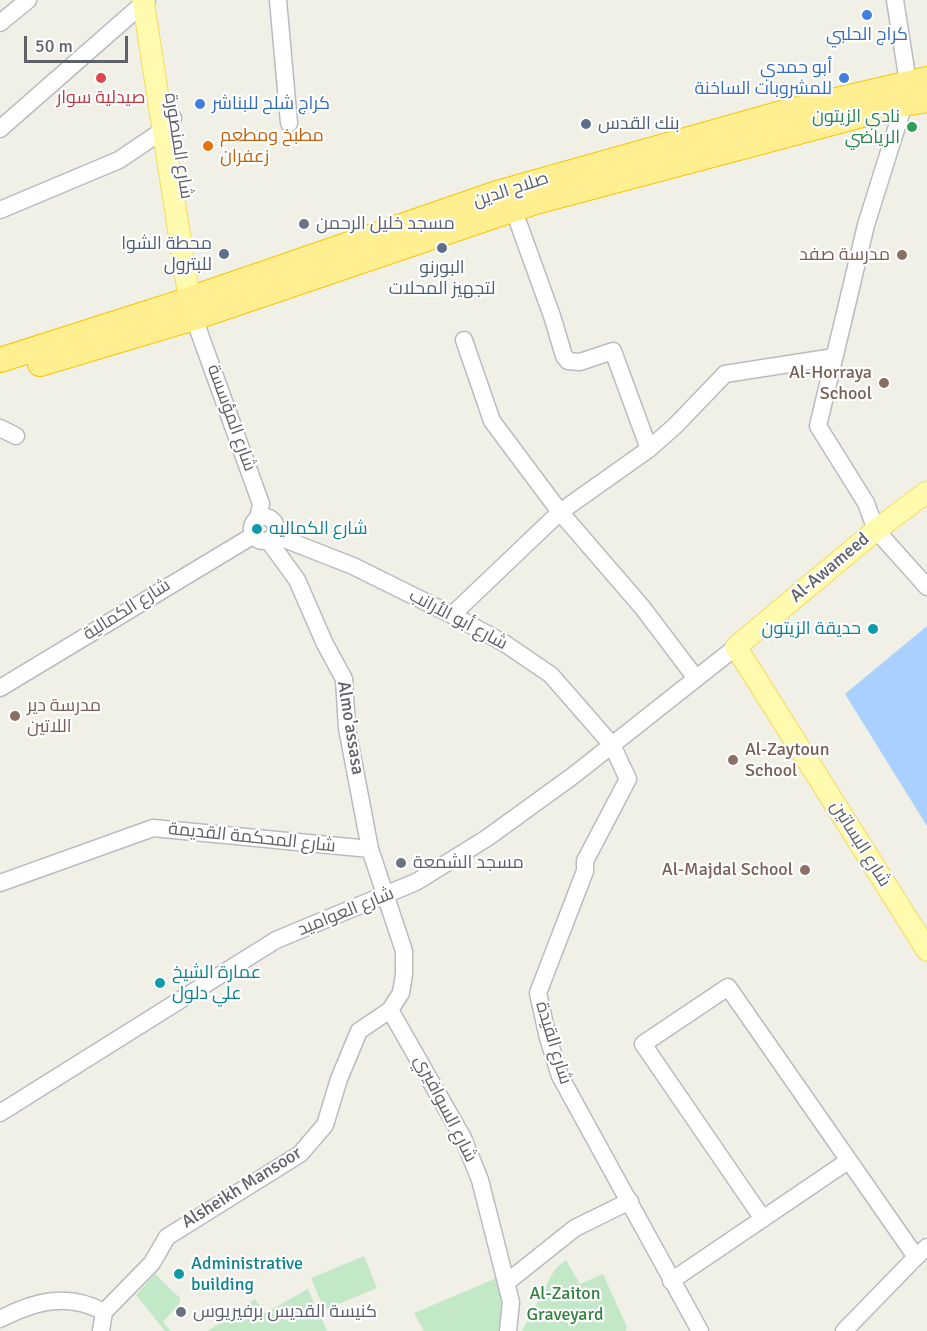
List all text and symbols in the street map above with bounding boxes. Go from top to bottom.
marker: كراج الحلبي [860,8,874,22]
scale bar [27,24,130,62]
place label: كراج الحلبي [826,24,908,46]
text: 50 m [35,35,73,57]
place label: أبو حمدي للمشروبات الساخنة [694,57,832,100]
marker: صيدلية سوار [94,71,108,85]
marker: أبو حمدي للمشروبات الساخنة [837,71,851,85]
place label: صيدلية سوار [56,87,146,109]
street label: شارع المنصورة [159,91,197,201]
place label: كراج شلح للبناشر [212,93,330,115]
marker: كراج شلح للبناشر [193,97,207,111]
place label: نادي الزيتون الرياضي [812,106,900,148]
place label: بنك القدس [598,113,679,135]
marker: بنك القدس [579,117,593,131]
marker: نادي الزيتون الرياضي [905,120,919,134]
place label: مطبخ ومطعم زعفران [220,125,324,168]
marker: مطبخ ومطعم زعفران [201,139,215,153]
street label: صلاح الدين [471,168,551,212]
place label: مسجد خليل الرحمن [316,213,455,235]
marker: مسجد خليل الرحمن [297,217,311,231]
place label: محطة الشوا للبترول [121,233,212,276]
marker: البورنو لتجهيز المحلات [435,241,449,255]
place label: مدرسة صفد [799,244,890,266]
marker: محطة الشوا للبترول [217,247,231,261]
marker: مدرسة صفد [895,248,909,262]
place label: البورنو لتجهيز المحلات [389,257,495,300]
street label: شارع المؤسسة [202,362,260,474]
place label: Al-Horraya School [789,362,872,404]
marker: Al-Horraya School [877,376,891,390]
place label: شارع الكماليه [269,518,368,540]
marker: شارع الكماليه [250,522,264,536]
street label: Al-Awameed [786,529,874,607]
street label: شارع الكمالية [79,575,175,645]
street label: شارع أبو الأرانب [405,585,511,655]
place label: حديقة الزيتون [762,618,861,640]
marker: حديقة الزيتون [866,622,880,636]
street label: Almo'assasa [332,680,368,776]
place label: مدرسة دير اللاتين [27,695,101,738]
marker: مدرسة دير اللاتين [8,709,22,723]
place label: Al-Zaytoun School [745,739,829,782]
marker: Al-Zaytoun School [726,753,740,767]
street label: شارع البساتين [825,797,895,891]
street label: شارع المحكمة القديمة [167,818,337,858]
place label: مسجد الشمعة [413,852,524,874]
marker: مسجد الشمعة [394,856,408,870]
place label: Al-Majdal School [662,859,793,881]
marker: Al-Majdal School [798,863,812,877]
street label: شارع العواميد [295,883,397,941]
place label: عمارة الشيخ علي دلول [172,962,261,1004]
marker: عمارة الشيخ علي دلول [153,976,167,990]
street label: شارع القيدة [530,999,576,1087]
street label: شارع السوافيري [409,1052,481,1166]
street label: Alsheikh Mansoor [178,1142,306,1234]
place label: Administrative building [191,1253,303,1296]
marker: Administrative building [172,1267,186,1281]
park label: Al-Zaiton Graveyard [527,1283,603,1326]
place label: كنيسة القديس برفيريوس [193,1301,377,1323]
marker: كنيسة القديس برفيريوس [174,1305,188,1319]

